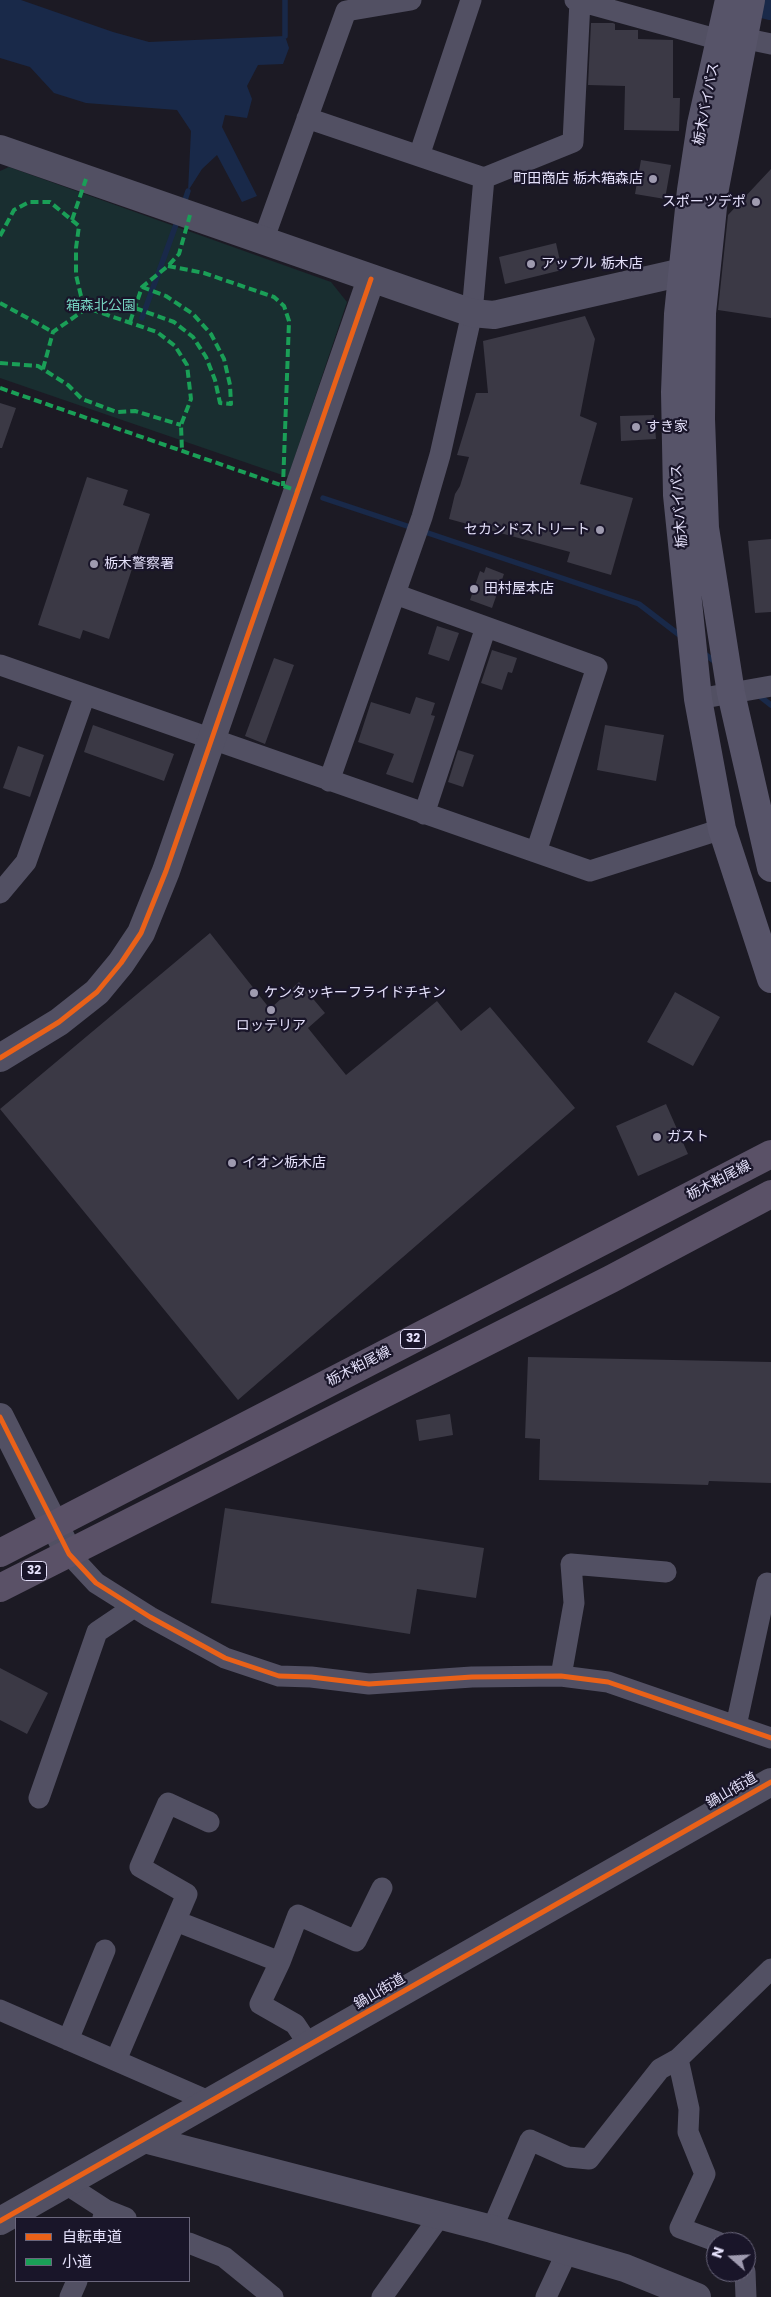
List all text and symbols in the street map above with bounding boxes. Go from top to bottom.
street label: 栃木バイパス [691,61,723,147]
place label: 町田商店 栃木箱森店 [513,171,643,187]
marker: 町田商店 栃木箱森店 [647,173,659,185]
place label: スポーツデポ [662,194,746,210]
marker: スポーツデポ [750,196,762,208]
place label: アップル 栃木店 [541,256,643,272]
marker: アップル 栃木店 [525,258,537,270]
park label: 箱森北公園 [66,298,136,314]
place label: すき家 [646,419,688,435]
marker: すき家 [630,421,642,433]
street label: 栃木バイパス [669,464,691,548]
place label: セカンドストリート [464,522,590,538]
marker: セカンドストリート [594,524,606,536]
place label: 栃木警察署 [104,556,174,572]
marker: 栃木警察署 [88,558,100,570]
place label: 田村屋本店 [484,581,554,597]
marker: 田村屋本店 [468,583,480,595]
place label: ケンタッキーフライドチキン [264,985,446,1001]
marker: ケンタッキーフライドチキン [248,987,260,999]
marker: ロッテリア [265,1004,277,1016]
place label: ロッテリア [236,1018,306,1034]
place label: ガスト [667,1129,709,1145]
marker: ガスト [651,1131,663,1143]
place label: イオン栃木店 [242,1155,326,1171]
marker: イオン栃木店 [226,1157,238,1169]
street label: 栃木粕尾線 [684,1158,754,1204]
road number: 32 [400,1330,426,1348]
street label: 栃木粕尾線 [324,1344,394,1390]
road number: 32 [22,1562,46,1580]
street label: 鍋山街道 [704,1770,760,1812]
street label: 鍋山街道 [352,1971,408,2013]
legend [15,2217,190,2282]
text: 自転車道 [62,2226,122,2247]
north arrow [706,2232,756,2282]
text: N [707,2244,729,2261]
text: 小道 [62,2251,92,2272]

